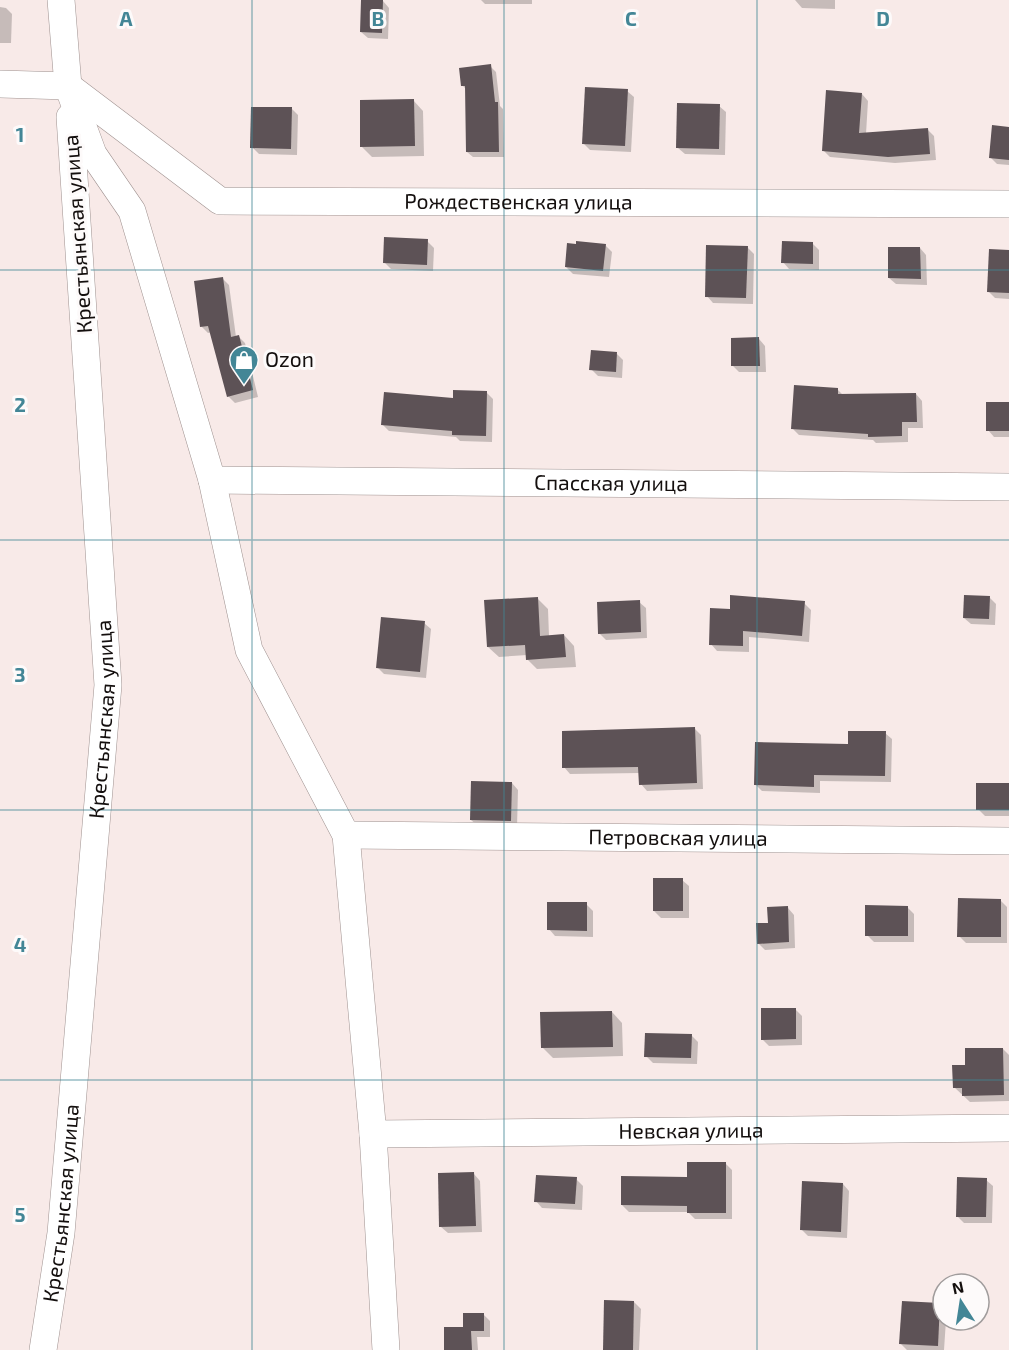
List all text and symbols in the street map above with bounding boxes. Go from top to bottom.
text: A [119,6,133,30]
text: B [372,6,384,30]
text: C [625,6,637,30]
text: D [876,6,890,30]
text: 1 [16,122,24,146]
street label: Крестьянская улица [57,134,97,334]
street label: Рождественская улица [404,188,633,214]
shop icon: Ozon [228,344,260,386]
place label: Ozon [265,346,314,371]
text: 2 [14,392,26,416]
street label: Спасская улица [534,469,688,496]
street label: Крестьянская улица [83,619,120,819]
text: 3 [14,662,26,686]
street label: Петровская улица [588,823,768,850]
text: 4 [14,932,27,956]
street label: Крестьянская улица [37,1103,83,1304]
street label: Невская улица [618,1116,764,1143]
text: 5 [14,1202,26,1226]
north arrow [931,1272,991,1332]
text: N [950,1276,965,1297]

